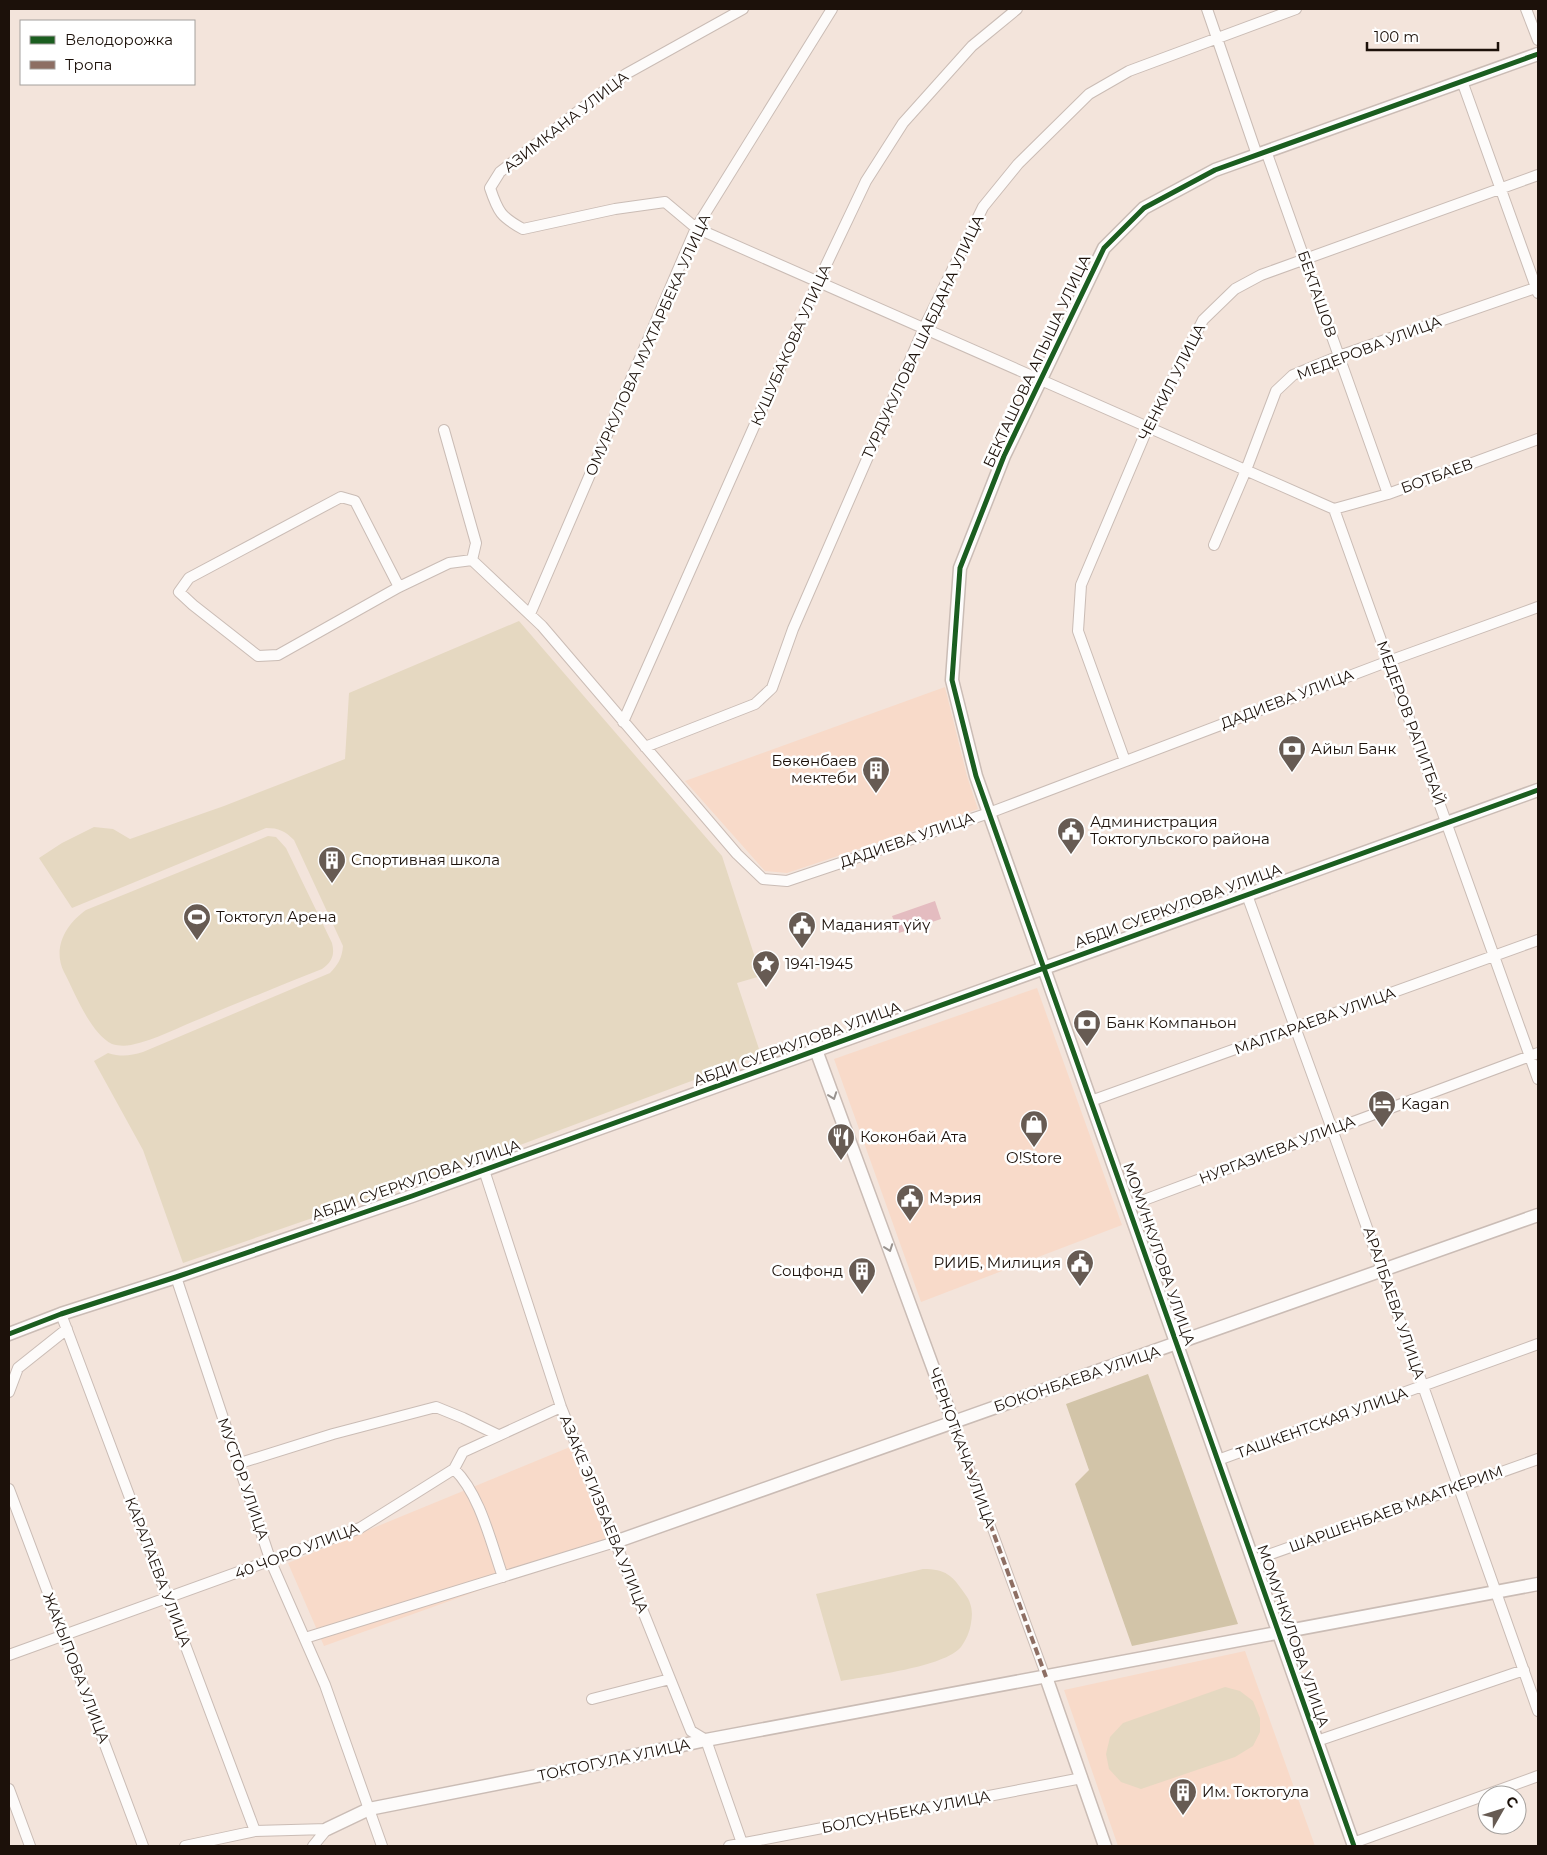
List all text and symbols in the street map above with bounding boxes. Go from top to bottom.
legend [20,20,195,85]
scale bar [1367,20,1498,52]
text: 100 m [1374,27,1419,46]
text: Велодорожка [65,30,173,49]
text: Тропа [65,55,112,74]
street label: АЗИМКАНА УЛИЦА [499,67,632,176]
street label: ОМУРКУЛОВА МУХТАРБЕКА УЛИЦА [581,211,714,479]
street label: ТУРДУКУЛОВА ШАБДАНА УЛИЦА [857,212,988,462]
street label: БЕКТАШОВ [1294,248,1341,340]
street label: БЕКТАШОВА АПЫША УЛИЦА [979,251,1094,470]
street label: КУШУБАКОВА УЛИЦА [746,261,835,429]
street label: МЕДЕРОВА УЛИЦА [1294,311,1444,384]
street label: ЧЕНКИЛ УЛИЦА [1134,320,1209,443]
street label: БОТБАЕВ [1398,454,1476,497]
street label: МЕДЕРОВ РАПИТБАЙ [1373,638,1450,808]
street label: ДАДИЕВА УЛИЦА [1218,664,1356,733]
bank icon: Айыл Банк [1277,734,1307,773]
place label: Айыл Банк [1311,739,1396,758]
place label: Бөкөнбаев мектеби [771,751,857,787]
building icon: Бөкөнбаев мектеби [861,755,891,794]
street label: ДАДИЕВА УЛИЦА [837,808,977,871]
place label: Администрация Токтогульского района [1090,812,1270,848]
public building icon: Администрация Токтогульского района [1056,816,1086,855]
building icon: Спортивная школа [317,845,347,884]
place label: Спортивная школа [351,850,500,869]
street label: АБДИ СУЕРКУЛОВА УЛИЦА [1072,859,1284,952]
sports icon: Токтогул Арена [182,902,212,941]
place label: Токтогул Арена [216,907,337,926]
public building icon: Маданият үйү [787,910,817,949]
place label: Маданият үйү [821,915,931,934]
place icon: 1941-1945 [751,949,781,988]
place label: 1941-1945 [785,954,853,973]
street label: МАЛГАРАЕВА УЛИЦА [1232,983,1398,1059]
street label: АБДИ СУЕРКУЛОВА УЛИЦА [691,997,903,1090]
bank icon: Банк Компаньон [1072,1008,1102,1047]
place label: Банк Компаньон [1106,1013,1237,1032]
hotel icon: Kagan [1367,1089,1397,1128]
one-way arrow [827,1091,837,1099]
place label: Kagan [1401,1094,1450,1113]
shop icon: O!Store [1019,1109,1049,1148]
street label: НУРГАЗИЕВА УЛИЦА [1196,1111,1358,1188]
restaurant icon: Коконбай Ата [826,1122,856,1161]
place label: Коконбай Ата [860,1127,967,1146]
street label: АБДИ СУЕРКУЛОВА УЛИЦА [309,1135,523,1224]
place label: O!Store [1006,1148,1062,1167]
street label: МОМУНКУЛОВА УЛИЦА [1119,1160,1200,1348]
public building icon: Мэрия [895,1183,925,1222]
place label: Мэрия [929,1188,982,1207]
street label: АРАЛБАЕВА УЛИЦА [1359,1224,1429,1381]
one-way arrow [883,1243,893,1252]
public building icon: РИИБ, Милиция [1065,1248,1095,1287]
place label: РИИБ, Милиция [934,1253,1061,1272]
building icon: Соцфонд [847,1256,877,1295]
place label: Соцфонд [772,1261,843,1280]
street label: БОКОНБАЕВА УЛИЦА [991,1341,1163,1416]
street label: ЧЕРНОТКАЧА УЛИЦА [925,1365,1000,1530]
street label: ТАШКЕНТСКАЯ УЛИЦА [1234,1383,1410,1462]
street label: АЗАКЕ ЭГИЗБАЕВА УЛИЦА [556,1412,653,1616]
street label: МУСТОР УЛИЦА [214,1415,273,1543]
street label: ШАРШЕНБАЕВ МААТКЕРИМ [1286,1461,1505,1556]
street label: КАРАЛАЕВА УЛИЦА [121,1494,196,1649]
street label: 40 ЧОРО УЛИЦА [232,1518,362,1583]
street label: МОМУНКУЛОВА УЛИЦА [1253,1542,1334,1730]
street label: ЖАКЫПОВА УЛИЦА [39,1590,114,1746]
street label: ТОКТОГУЛА УЛИЦА [536,1734,692,1785]
building icon: Им. Токтогула [1168,1777,1198,1816]
place label: Им. Токтогула [1202,1782,1309,1801]
north arrow [1477,1785,1527,1835]
street label: БОЛСУНБЕКА УЛИЦА [820,1786,992,1837]
text: С [1502,1792,1522,1811]

